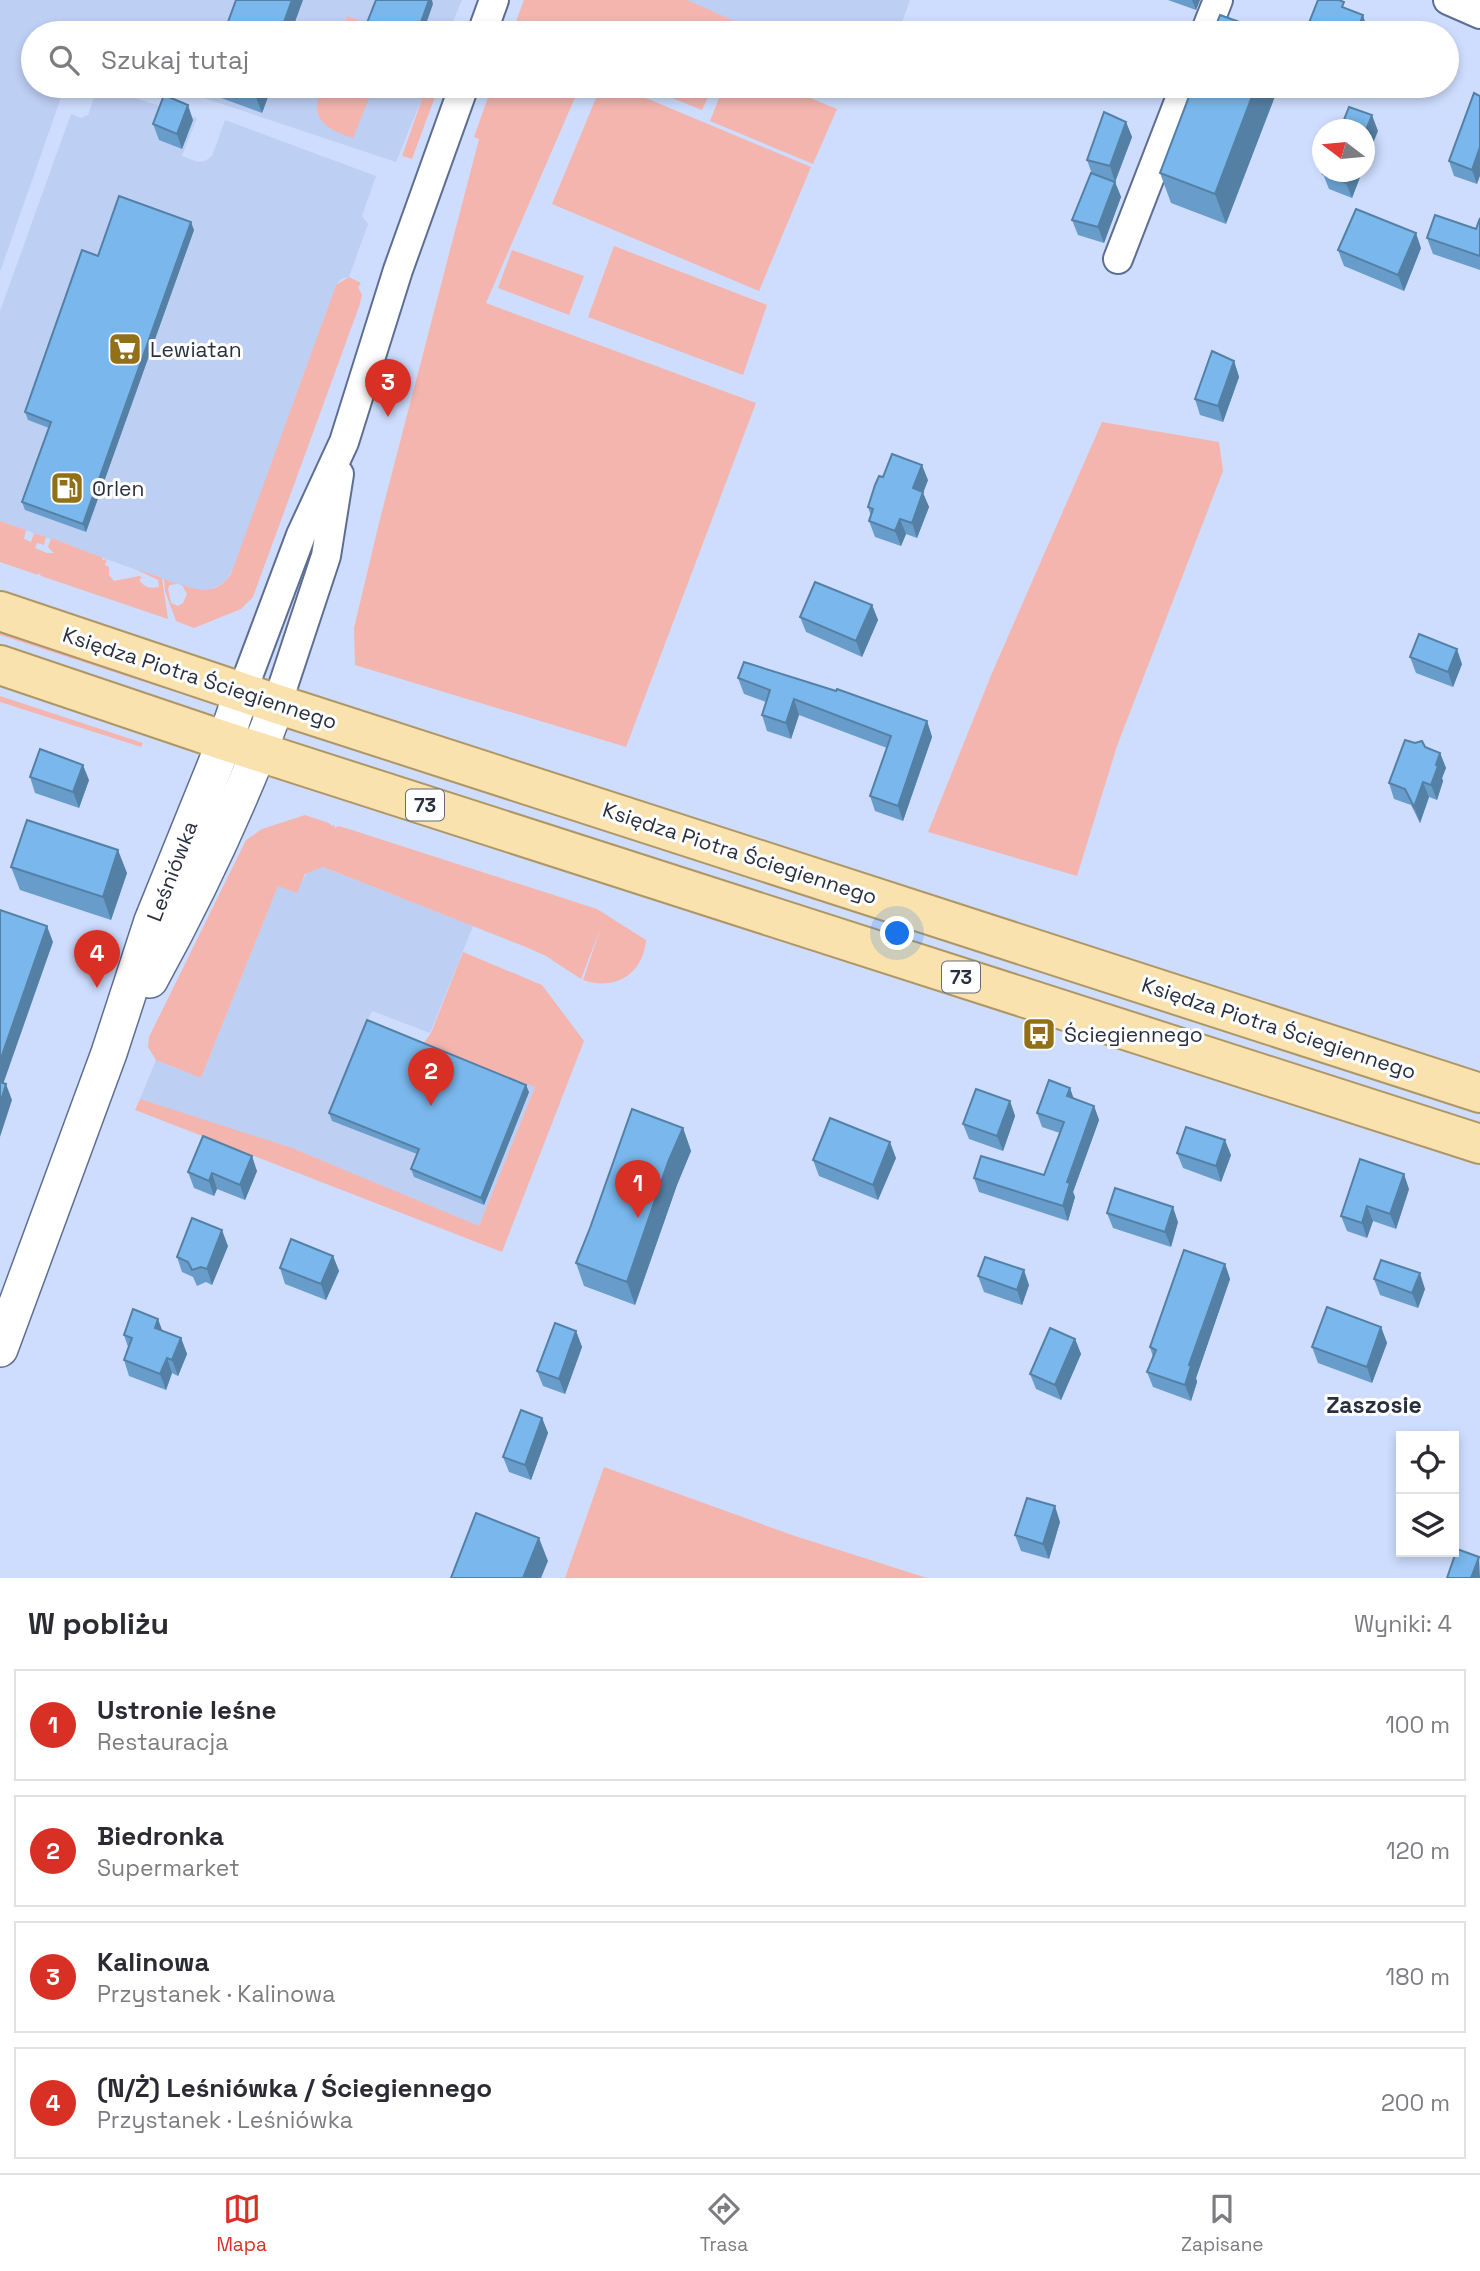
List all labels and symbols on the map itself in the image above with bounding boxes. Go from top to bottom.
north arrow [1312,119,1375,182]
supermarket icon: Lewiatan [106,330,144,368]
place label: Lewiatan [150,336,242,363]
pin: 3 [365,359,411,417]
fuel station icon: Orlen [48,469,86,507]
place label: Orlen [92,475,144,502]
street label: Księdza Piotra Ściegiennego [59,621,341,735]
road number: 73 [406,790,444,820]
street label: Księdza Piotra Ściegiennego [599,796,881,910]
street label: Leśniówka [140,817,204,925]
your location [880,916,914,950]
pin: 4 [74,930,120,988]
road number: 73 [942,962,980,993]
street label: Księdza Piotra Ściegiennego [1138,971,1420,1085]
bus stop icon: Ściegiennego [1020,1015,1058,1053]
place label: Ściegiennego [1064,1021,1203,1048]
pin: 2 [408,1048,454,1106]
pin: 1 [615,1160,661,1218]
district label: Zaszosie [1326,1390,1422,1420]

